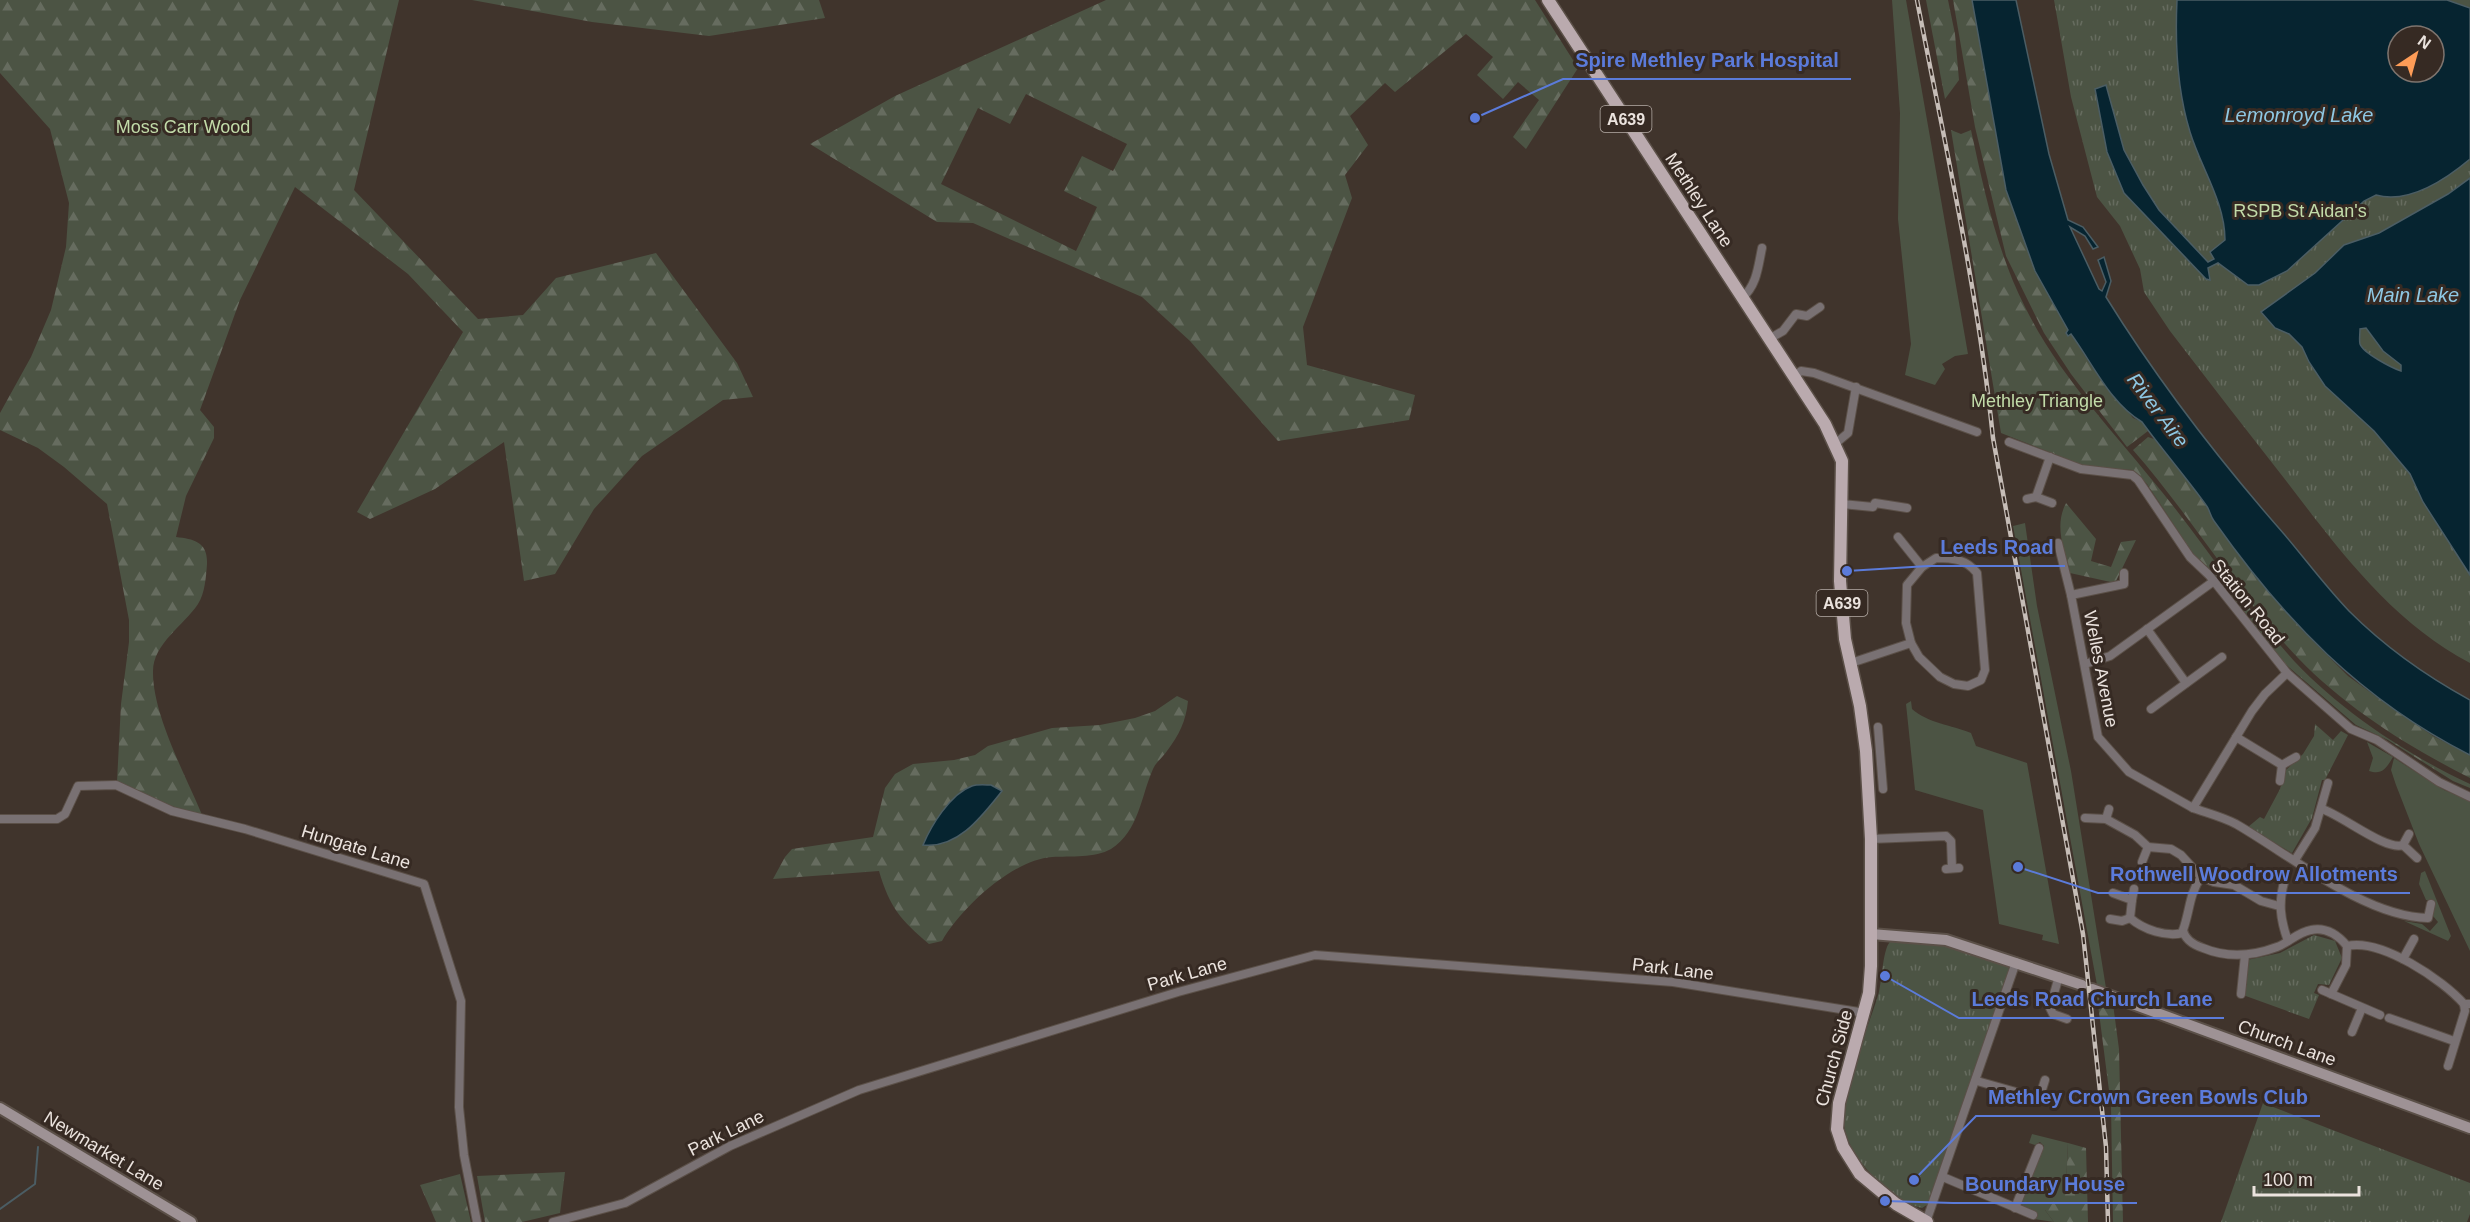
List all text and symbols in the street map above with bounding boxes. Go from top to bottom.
north arrow [2386,24,2446,84]
text: N [2415,32,2434,53]
callout: Spire Methley Park Hospital [1563,41,1851,79]
text: Spire Methley Park Hospital [1575,49,1839,71]
water label: Lemonroyd Lake [2225,104,2373,126]
road number: A639 [1600,106,1652,132]
park label: Moss Carr Wood [116,117,250,137]
street label: Methley Lane [1661,149,1737,251]
park label: RSPB St Aidan's [2233,201,2367,221]
water label: Main Lake [2367,284,2459,306]
water label: River Aire [2123,369,2193,451]
park label: Methley Triangle [1971,391,2103,411]
callout: Leeds Road [1928,528,2065,566]
text: Leeds Road [1940,536,2054,558]
street label: Station Road [2207,555,2289,649]
road number: A639 [1816,590,1868,616]
street label: Welles Avenue [2080,609,2122,729]
street label: Hungate Lane [299,821,413,873]
callout: Rothwell Woodrow Allotments [2098,855,2410,893]
text: Rothwell Woodrow Allotments [2110,863,2398,885]
street label: Park Lane [1145,953,1229,995]
street label: Park Lane [1631,954,1715,984]
callout: Leeds Road Church Lane [1959,980,2224,1018]
text: Leeds Road Church Lane [1971,988,2213,1010]
street label: Church Side [1812,1008,1856,1108]
street label: Church Lane [2235,1016,2339,1070]
callout: Methley Crown Green Bowls Club [1976,1078,2320,1116]
text: Methley Crown Green Bowls Club [1988,1086,2308,1108]
street label: Park Lane [685,1106,767,1160]
street label: Newmarket Lane [41,1107,167,1195]
scale bar [2254,1159,2359,1197]
callout: Boundary House [1953,1165,2137,1203]
text: 100 m [2263,1170,2313,1190]
text: Boundary House [1965,1173,2125,1195]

